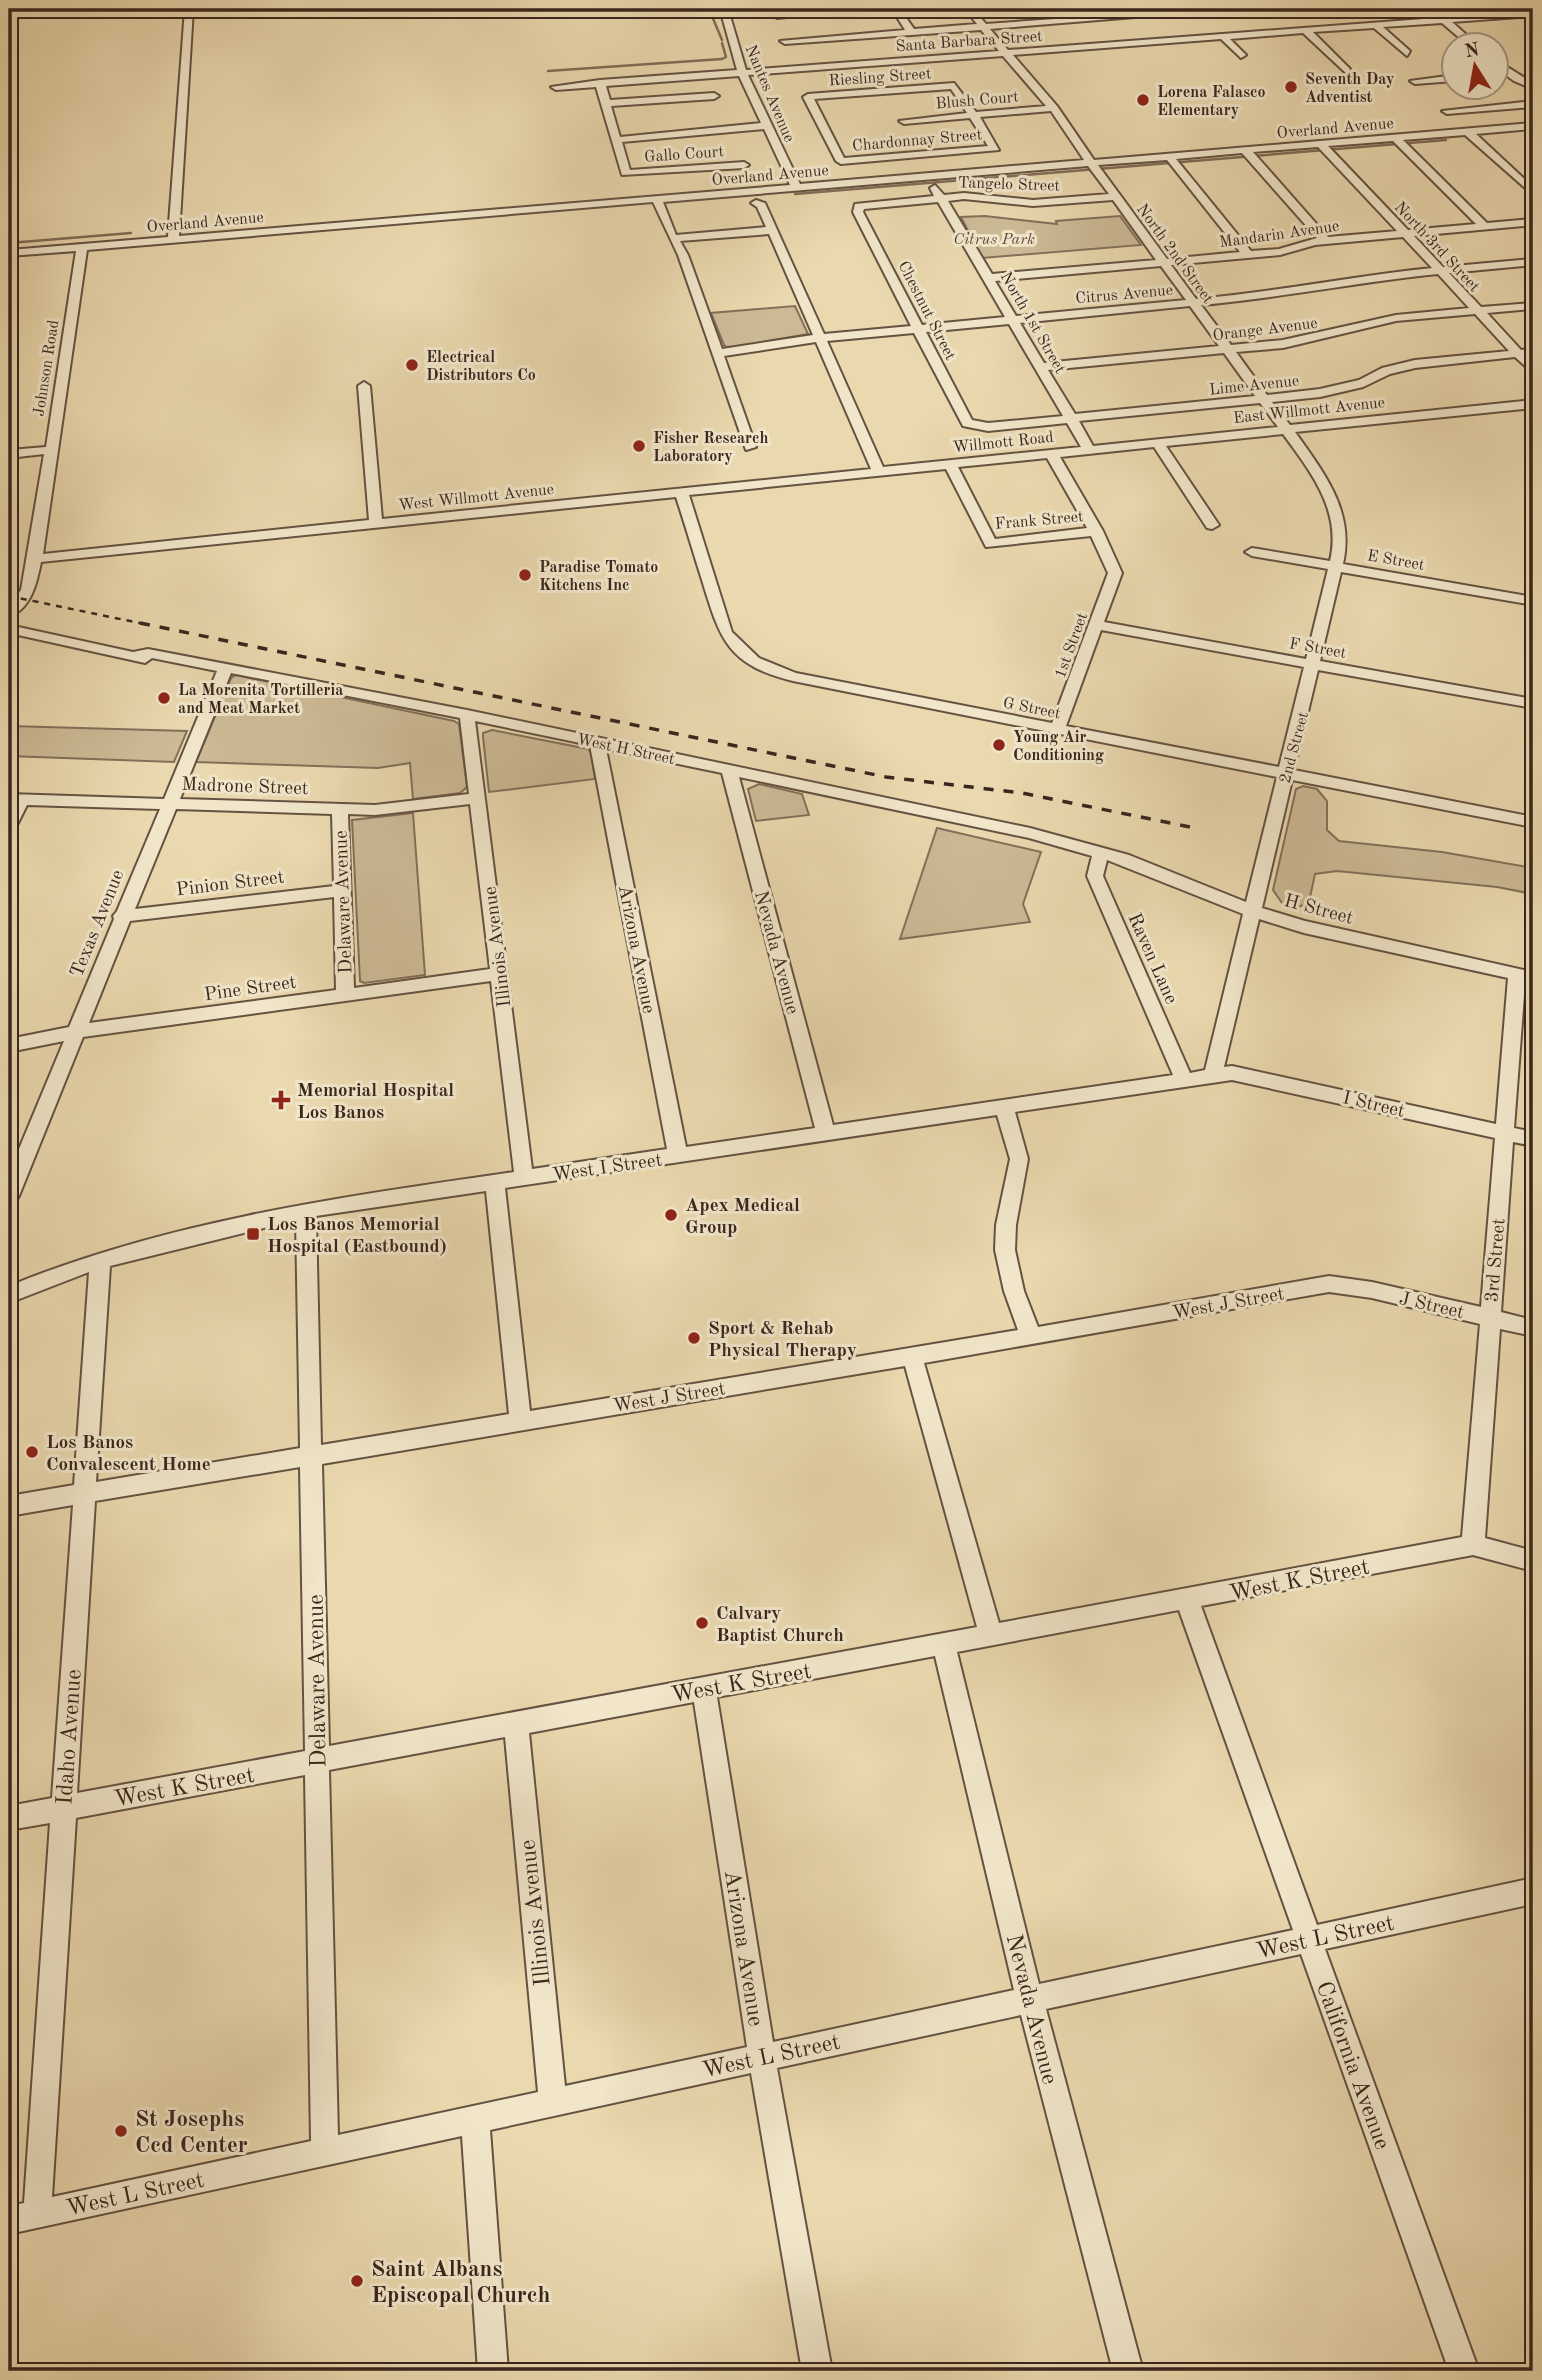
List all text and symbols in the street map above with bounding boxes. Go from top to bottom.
street label: Santa Barbara Street [895,29,1044,55]
north arrow [1440,32,1510,102]
text: N [1463,41,1482,62]
street label: Nantes Avenue [741,43,797,145]
street label: Riesling Street [828,66,932,90]
place label: Seventh Day Adventist [1305,72,1394,106]
marker: Seventh Day Adventist [1283,79,1299,95]
place label: Lorena Falasco Elementary [1157,85,1266,119]
street label: Blush Court [935,89,1020,113]
marker: Lorena Falasco Elementary [1135,92,1151,108]
street label: Overland Avenue [1276,116,1394,142]
street label: Chardonnay Street [851,127,983,155]
street label: Gallo Court [644,144,725,166]
street label: Overland Avenue [711,163,829,189]
street label: Tangelo Street [958,175,1061,195]
street label: North 3rd Street [1391,199,1482,296]
street label: North 2nd Street [1133,201,1216,307]
street label: Overland Avenue [146,210,264,236]
street label: Mandarin Avenue [1218,219,1340,251]
park label: Citrus Park [953,232,1035,248]
street label: Chestnut Street [894,259,958,363]
street label: North 1st Street [997,270,1068,377]
street label: Citrus Avenue [1075,283,1174,307]
street label: Orange Avenue [1212,316,1319,344]
street label: Johnson Road [31,319,63,418]
place label: Electrical Distributors Co [426,350,536,384]
marker: Electrical Distributors Co [404,357,420,373]
street label: Lime Avenue [1208,373,1300,399]
street label: East Willmott Avenue [1233,395,1386,427]
street label: Willmott Road [952,430,1054,456]
place label: Fisher Research Laboratory [653,431,768,465]
marker: Fisher Research Laboratory [631,438,647,454]
street label: West Willmott Avenue [398,482,555,514]
street label: Frank Street [994,509,1085,533]
street label: E Street [1366,548,1426,574]
place label: Paradise Tomato Kitchens Inc [539,560,658,594]
marker: Paradise Tomato Kitchens Inc [517,567,533,583]
street label: 1st Street [1053,610,1091,681]
street label: F Street [1288,636,1348,662]
place label: La Morenita Tortilleria and Meat Market [178,683,343,717]
marker: La Morenita Tortilleria and Meat Market [156,690,172,706]
street label: G Street [1001,696,1062,722]
street label: 2nd Street [1278,710,1312,785]
place label: Young Air Conditioning [1013,730,1104,764]
street label: West H Street [575,732,676,768]
marker: Young Air Conditioning [991,737,1007,753]
street label: Madrone Street [181,776,309,799]
street label: Delaware Avenue [333,830,356,974]
street label: Texas Avenue [68,867,129,980]
street label: Pinion Street [175,868,285,901]
street label: Arizona Avenue [614,884,657,1015]
street label: Illinois Avenue [482,885,515,1008]
street label: Nevada Avenue [750,889,801,1017]
street label: H Street [1282,892,1355,929]
street label: Raven Lane [1123,911,1180,1007]
street label: Pine Street [203,974,298,1005]
place label: Memorial Hospital Los Banos [297,1082,454,1123]
street label: I Street [1341,1089,1406,1122]
marker: Memorial Hospital Los Banos [271,1090,291,1110]
street label: West I Street [551,1151,663,1186]
place label: Apex Medical Group [685,1197,800,1238]
marker: Apex Medical Group [663,1207,679,1223]
place label: Los Banos Memorial Hospital (Eastbound) [267,1216,447,1257]
street label: 3rd Street [1483,1217,1510,1303]
marker: Los Banos Memorial Hospital (Eastbound) [245,1226,261,1242]
street label: West J Street [1171,1285,1286,1324]
street label: J Street [1397,1290,1466,1323]
place label: Sport & Rehab Physical Therapy [708,1320,857,1361]
marker: Sport & Rehab Physical Therapy [686,1330,702,1346]
street label: West J Street [612,1380,727,1417]
place label: Los Banos Convalescent Home [46,1434,211,1475]
marker: Los Banos Convalescent Home [24,1444,40,1460]
street label: West K Street [1227,1556,1371,1605]
street label: Delaware Avenue [304,1594,331,1768]
place label: Calvary Baptist Church [716,1605,844,1646]
marker: Calvary Baptist Church [694,1615,710,1631]
street label: West K Street [669,1660,813,1707]
street label: Idaho Avenue [53,1669,86,1806]
street label: West K Street [112,1764,256,1811]
street label: Illinois Avenue [516,1838,555,1987]
street label: Arizona Avenue [720,1868,767,2028]
street label: West L Street [1254,1912,1396,1963]
street label: Nevada Avenue [1002,1932,1061,2087]
street label: California Avenue [1311,1978,1394,2153]
street label: West L Street [700,2031,842,2082]
place label: St Josephs Ccd Center [135,2108,248,2157]
marker: St Josephs Ccd Center [113,2123,129,2139]
street label: West L Street [64,2169,206,2220]
place label: Saint Albans Episcopal Church [371,2258,551,2307]
marker: Saint Albans Episcopal Church [349,2273,365,2289]

